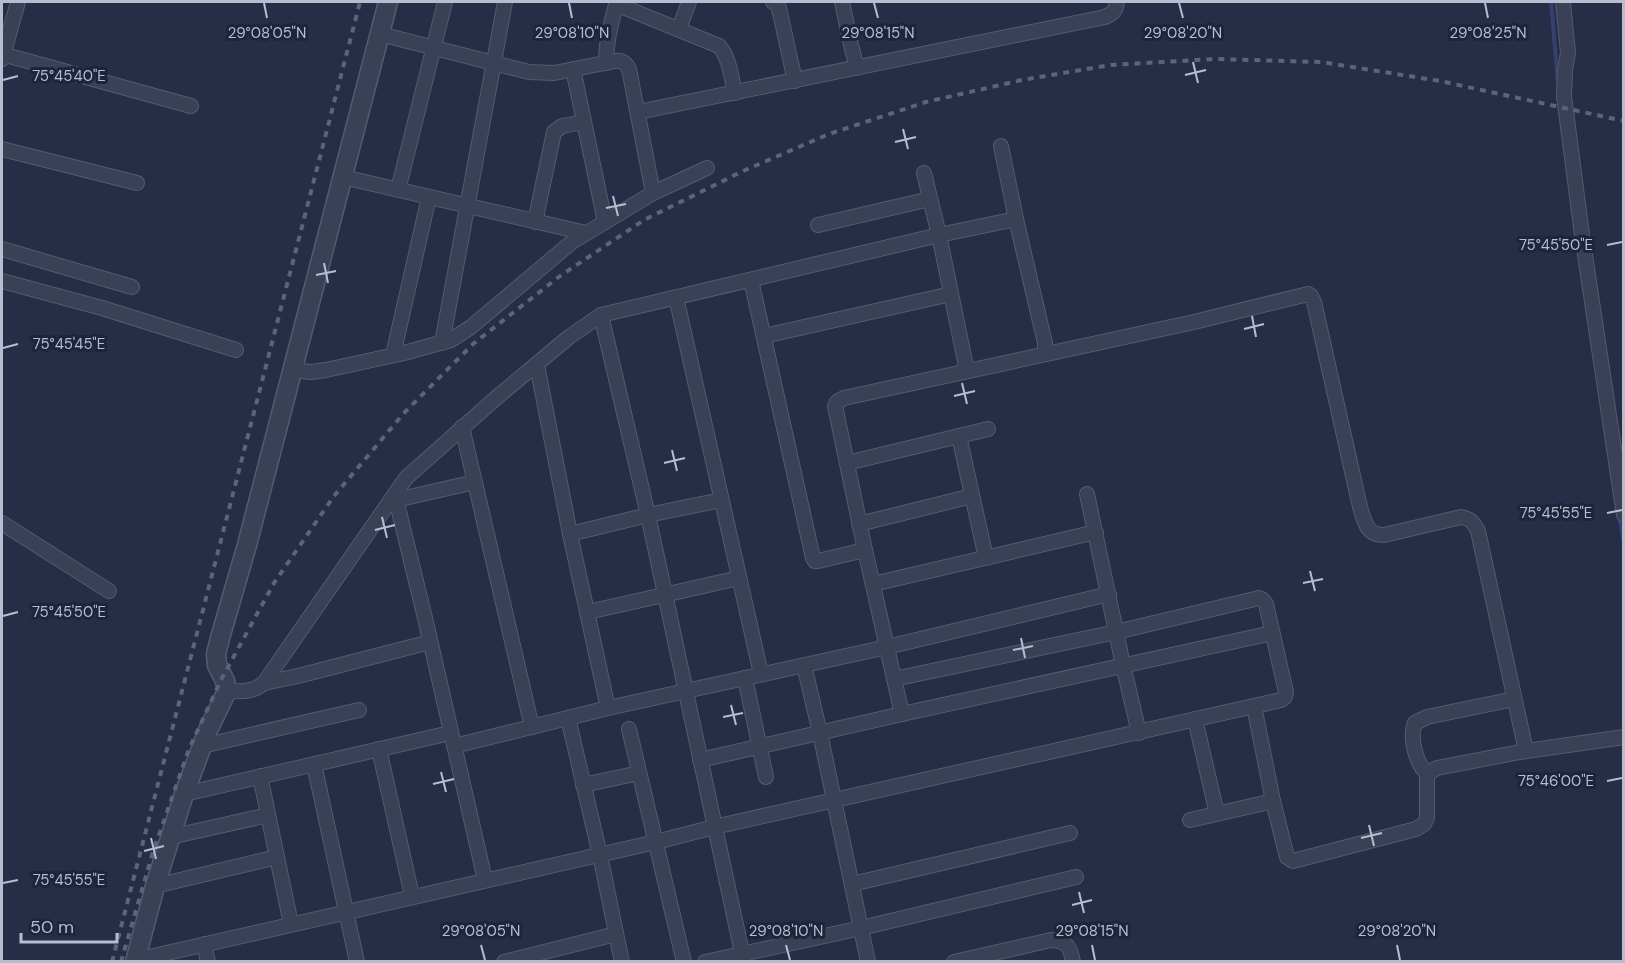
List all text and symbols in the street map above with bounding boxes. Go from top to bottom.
text: 29°08'05"N [228,23,306,43]
text: 29°08'10"N [535,23,609,43]
text: 29°08'15"N [841,23,915,43]
text: 29°08'20"N [1144,23,1222,43]
text: 29°08'25"N [1449,23,1527,43]
text: 75°45'40"E [32,66,106,86]
text: 75°45'50"E [1519,235,1593,255]
text: 75°45'45"E [33,334,105,354]
text: 75°45'55"E [1520,503,1592,523]
text: 75°45'50"E [32,602,106,622]
text: 75°46'00"E [1518,771,1594,791]
text: 75°45'55"E [33,870,105,890]
scale bar [21,906,117,944]
text: 50 m [30,915,74,939]
text: 29°08'05"N [442,921,520,941]
text: 29°08'10"N [749,921,823,941]
text: 29°08'15"N [1055,921,1129,941]
text: 29°08'20"N [1358,921,1436,941]

